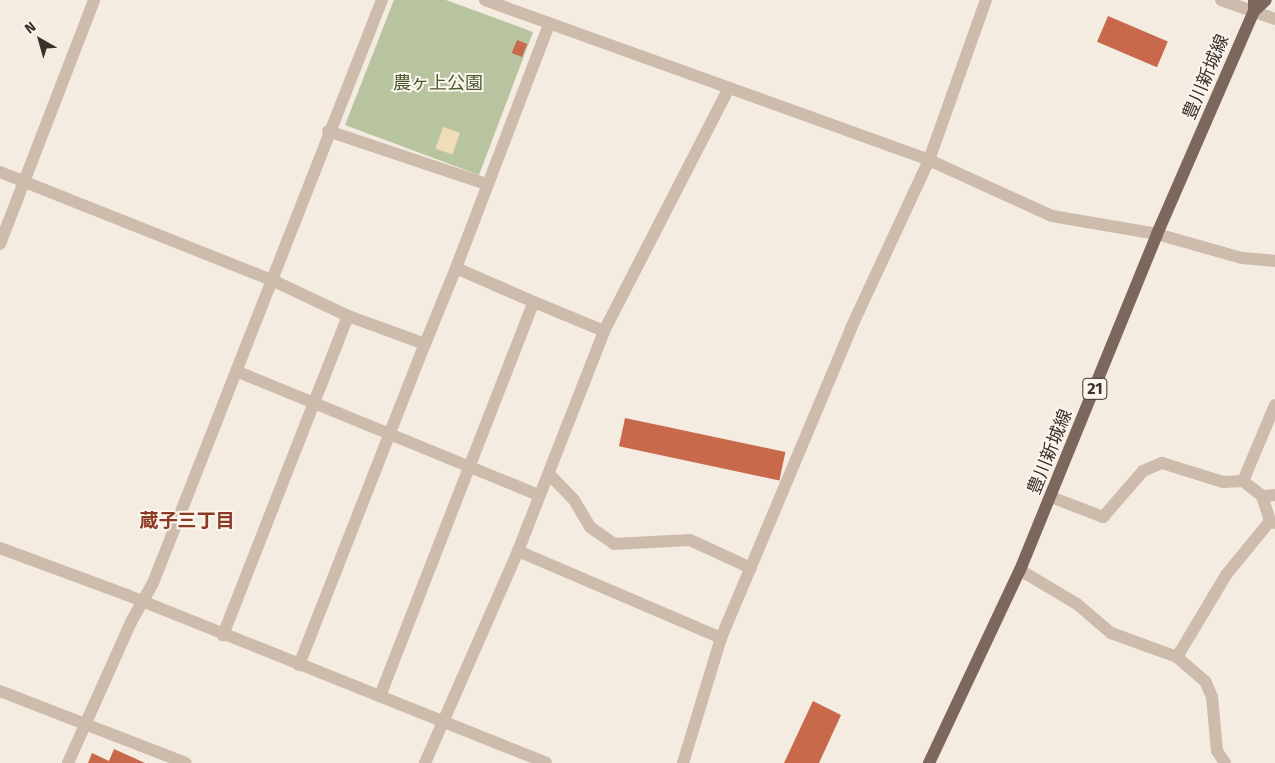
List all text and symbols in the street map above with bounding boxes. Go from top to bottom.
north arrow [15,15,65,65]
text: N [22,18,39,37]
street label: 豊川新城線 [1178,31,1234,123]
park label: 農ヶ上公園 [393,72,483,94]
road number: 21 [1081,376,1109,402]
street label: 豊川新城線 [1023,406,1077,498]
district label: 蔵子三丁目 [140,510,234,532]

